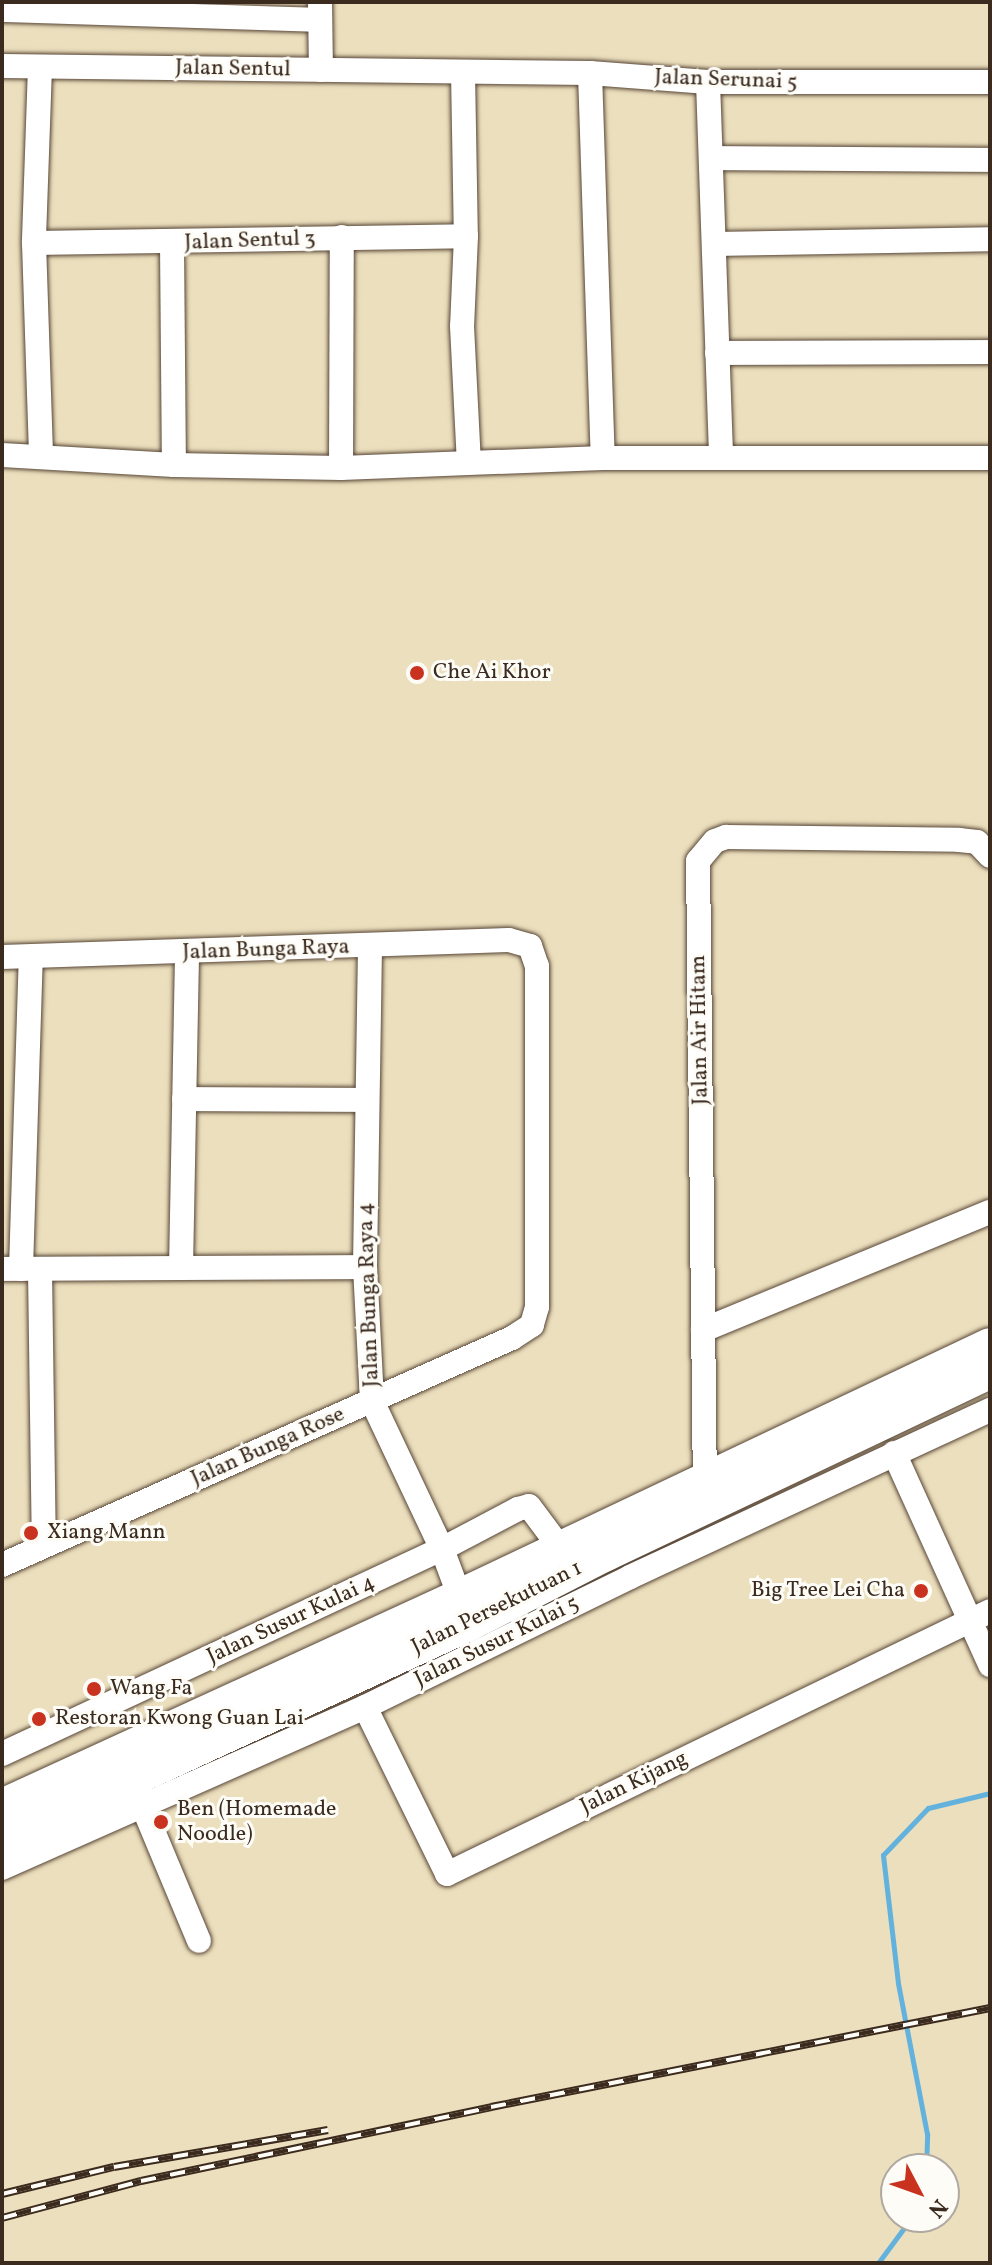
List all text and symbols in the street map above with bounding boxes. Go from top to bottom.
street label: Jalan Sentul [175,55,291,83]
street label: Jalan Serunai 5 [654,64,798,96]
street label: Jalan Sentul 3 [184,226,316,256]
place label: Che Ai Khor [433,660,551,686]
marker: Che Ai Khor [408,664,426,682]
street label: Jalan Bunga Raya [182,934,350,966]
street label: Jalan Air Hitam [685,955,715,1105]
street label: Jalan Bunga Raya 4 [353,1202,385,1388]
street label: Jalan Bunga Rose [187,1401,349,1493]
place label: Xiang Mann [47,1520,166,1546]
marker: Xiang Mann [22,1524,40,1542]
street label: Jalan Persekutuan 1 [407,1555,587,1661]
street label: Jalan Susur Kulai 4 [203,1570,379,1670]
place label: Big Tree Lei Cha [750,1578,905,1604]
marker: Big Tree Lei Cha [912,1582,930,1600]
street label: Jalan Susur Kulai 5 [410,1591,584,1693]
place label: Wang Fa [110,1676,192,1702]
marker: Wang Fa [85,1680,103,1698]
place label: Restoran Kwong Guan Lai [55,1706,304,1732]
marker: Restoran Kwong Guan Lai [30,1710,48,1728]
street label: Jalan Kijang [576,1746,692,1820]
place label: Ben (Homemade Noodle) [177,1796,336,1848]
marker: Ben (Homemade Noodle) [152,1813,170,1831]
north arrow [880,2153,960,2233]
text: N [920,2192,954,2224]

